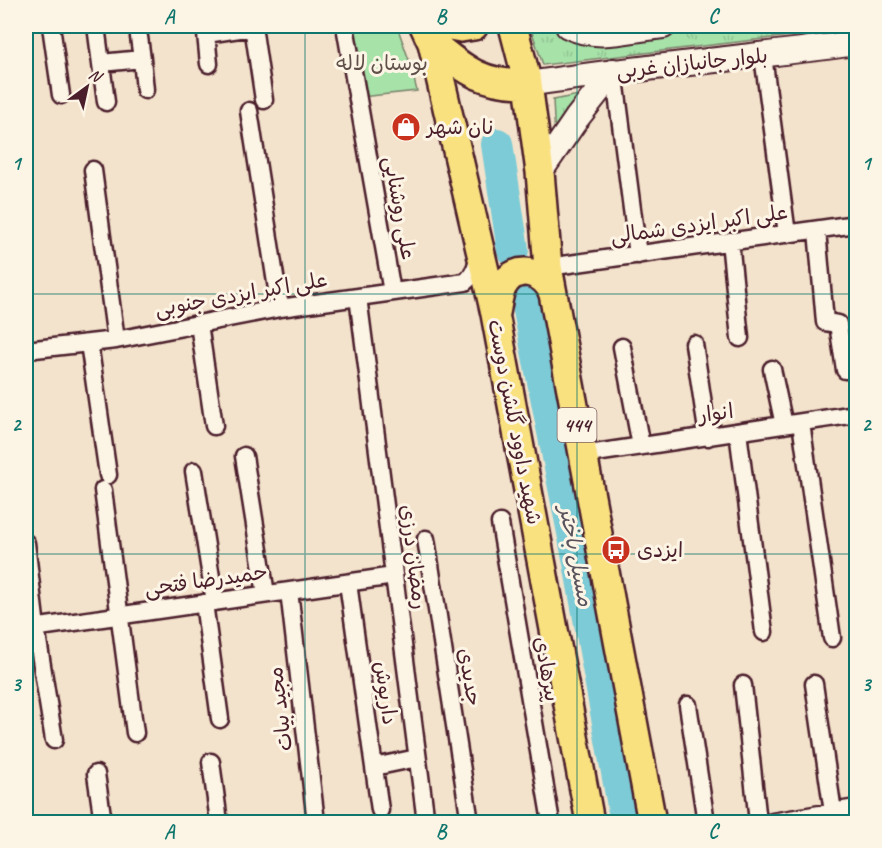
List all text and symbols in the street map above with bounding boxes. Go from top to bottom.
text: A [164,4,176,29]
text: B [436,4,448,29]
text: C [708,4,720,29]
street label: بلوار جانبازان غربی [615,42,769,85]
park label: بوستان لاله [336,50,428,76]
north arrow [57,57,117,117]
text: N [85,64,107,88]
shop icon: نان شهر [390,111,422,143]
place label: نان شهر [425,114,493,140]
text: 1 [12,151,23,176]
text: 1 [862,151,873,176]
street label: علی روشنایی [377,154,422,262]
street label: علی اکبر ایزدی شمالی [609,199,789,250]
street label: علی اکبر ایزدی جنوبی [153,266,329,323]
street label: شهید داوود گلشن دوست [482,317,548,527]
street label: انوار [695,398,735,429]
road number: 444 [558,408,596,442]
text: 2 [12,412,23,437]
text: 2 [862,412,873,437]
water label: مسیل باختر [552,500,600,609]
street label: رمضان درزی [395,503,433,611]
bus stop icon: ایزدی [600,534,632,566]
place label: ایزدی [637,537,683,563]
street label: حمیدرضا فتحی [143,558,269,603]
street label: پیرهادی [529,635,565,703]
street label: جدیدی [453,646,487,708]
street label: داریوش [368,660,403,727]
street label: مجید بیات [262,665,298,753]
text: 3 [12,672,23,697]
text: 3 [862,672,873,697]
text: A [164,819,176,844]
text: B [436,819,448,844]
text: C [708,819,720,844]

